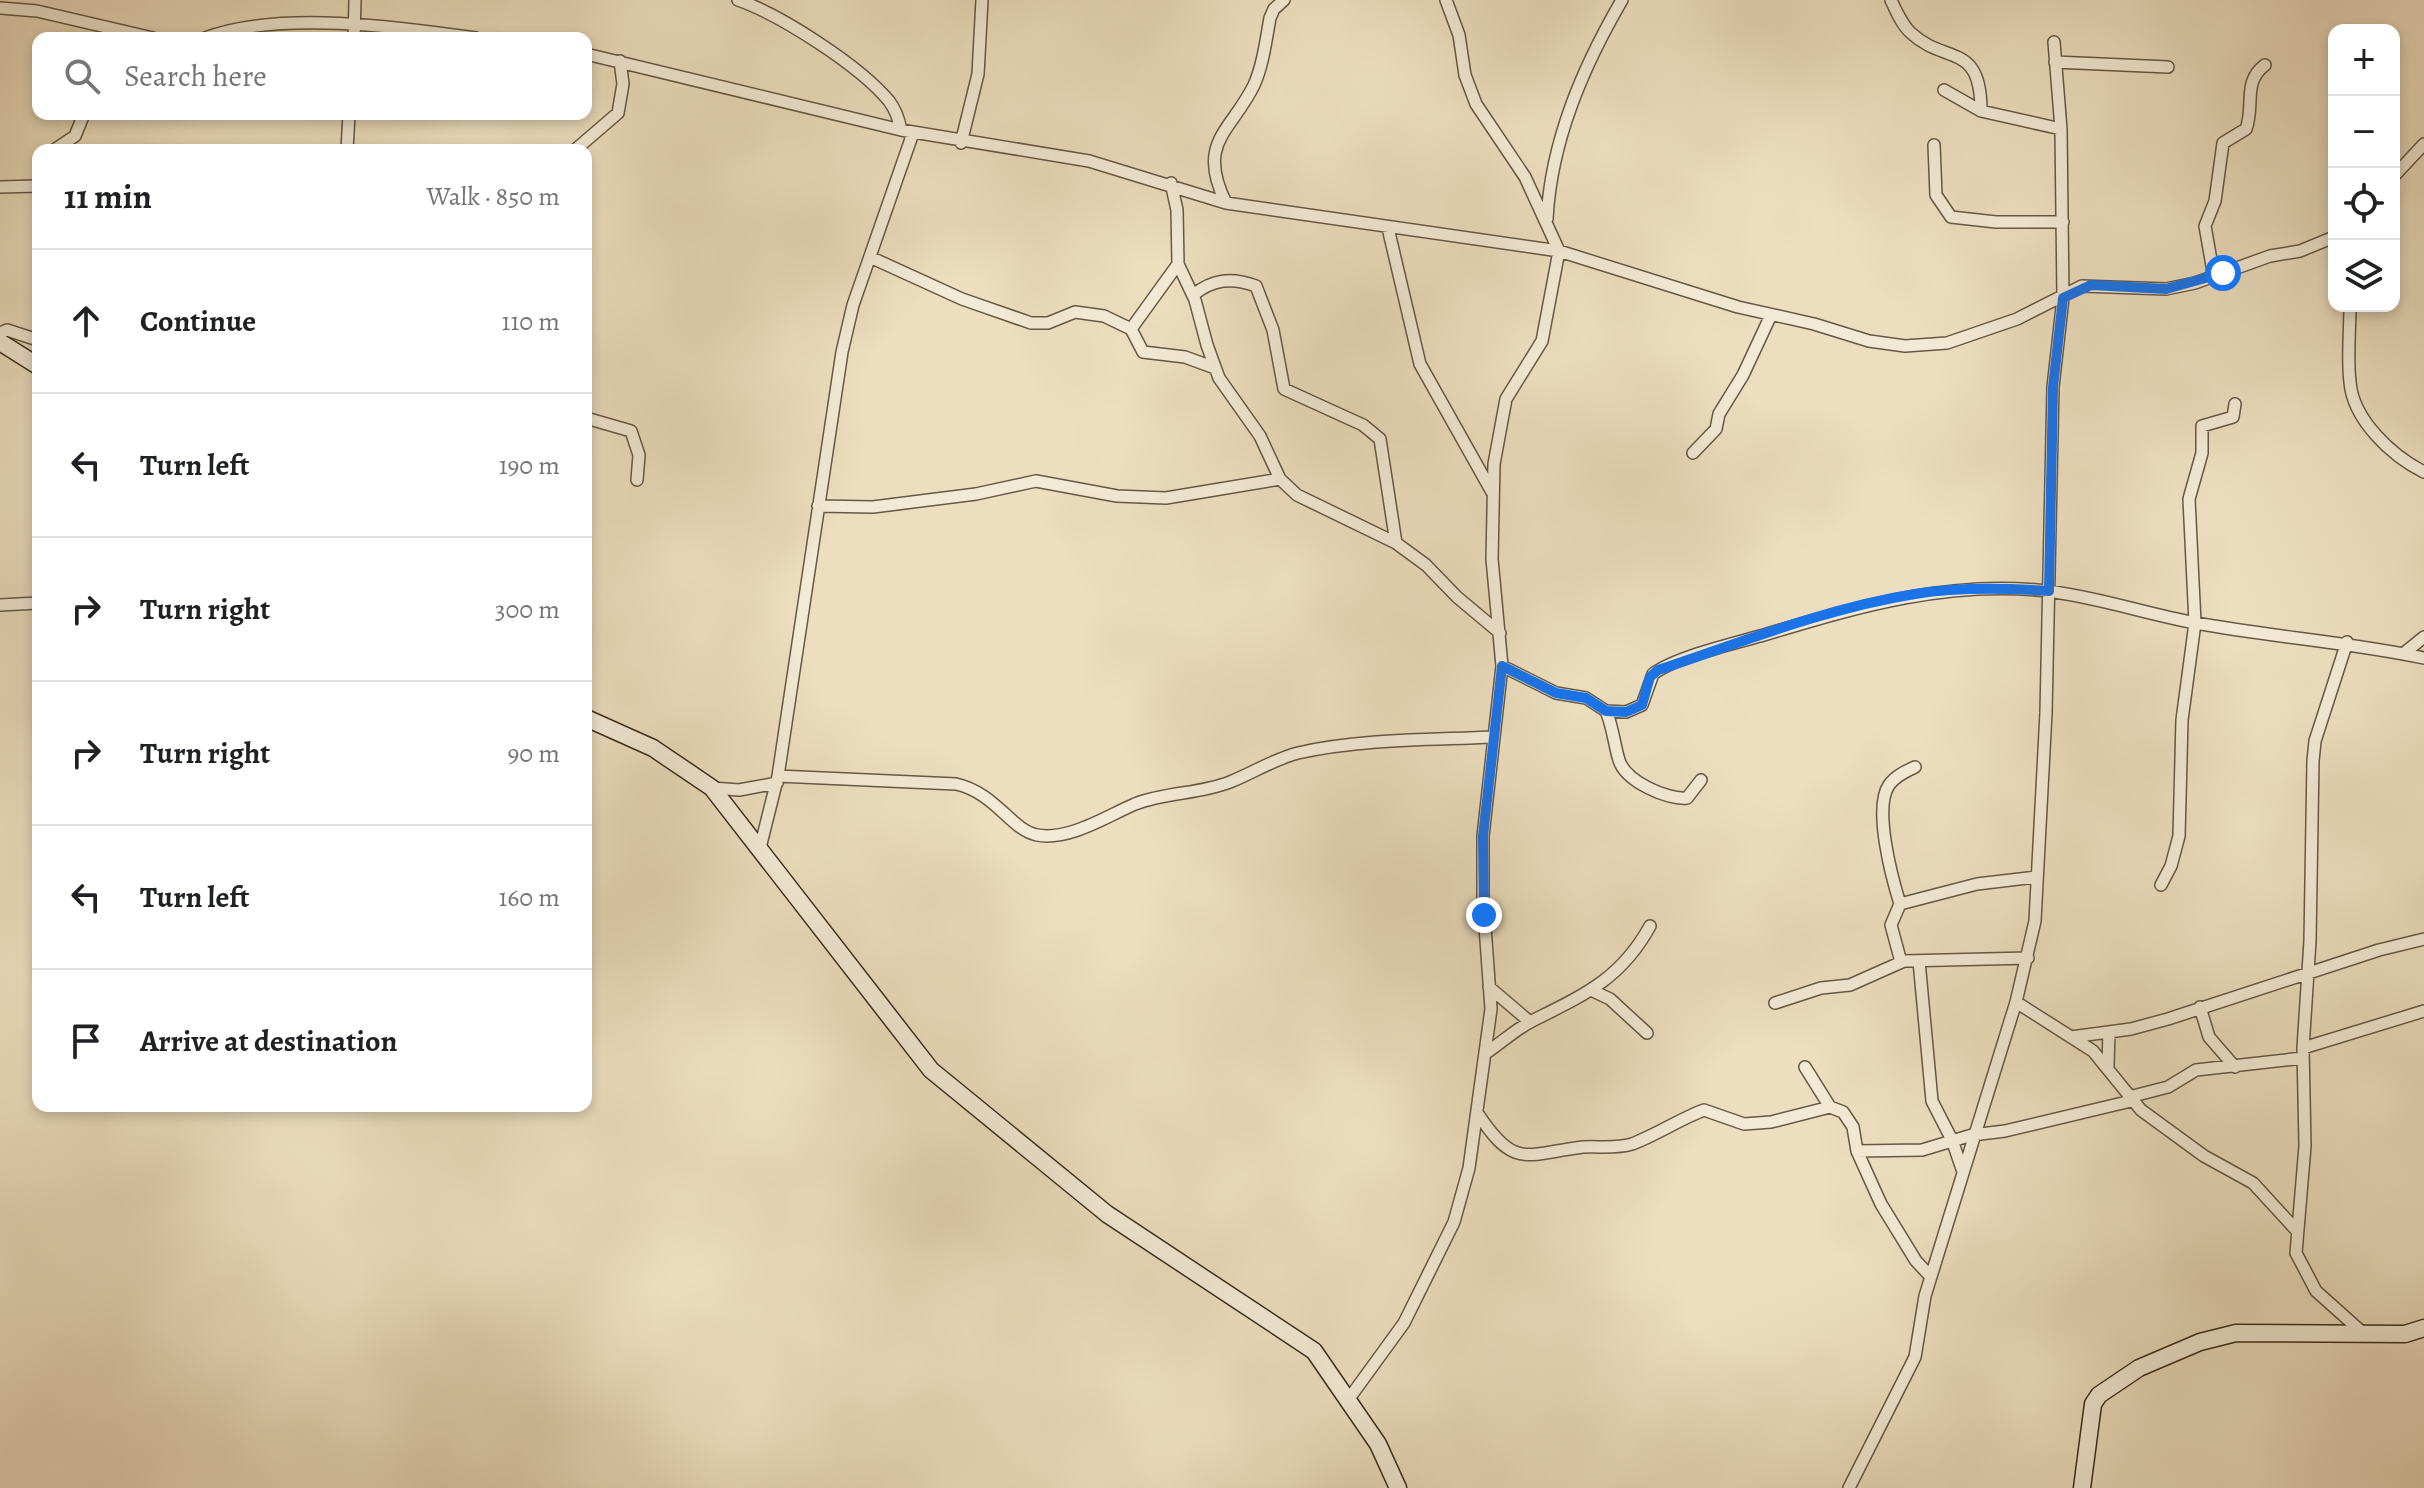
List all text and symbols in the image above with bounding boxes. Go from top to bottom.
map controls [2328,24,2400,312]
button: + [2328,24,2400,96]
search box [32,32,592,120]
icon: search [60,54,104,98]
text: Search here [124,56,267,96]
button: − [2328,96,2400,168]
button: locate [2328,168,2400,240]
text: 11 min [64,173,152,220]
text: Walk · 850 m [427,179,560,214]
button: layers [2328,240,2400,312]
route start [2205,255,2241,291]
icon: ahead [64,299,108,343]
text: Continue [140,301,256,341]
text: 110 m [502,304,560,339]
icon: left [64,443,108,487]
text: Turn left [140,445,249,485]
text: 190 m [499,448,560,483]
icon: right [64,587,108,631]
text: Turn right [140,589,270,629]
text: 300 m [495,592,560,627]
icon: right [64,731,108,775]
text: Turn right [140,733,270,773]
text: 90 m [508,736,560,771]
icon: left [64,875,108,919]
text: Turn left [140,877,249,917]
text: 160 m [498,880,560,915]
route end [1466,897,1502,933]
icon: arrive [64,1019,108,1063]
text: Arrive at destination [140,1021,397,1061]

